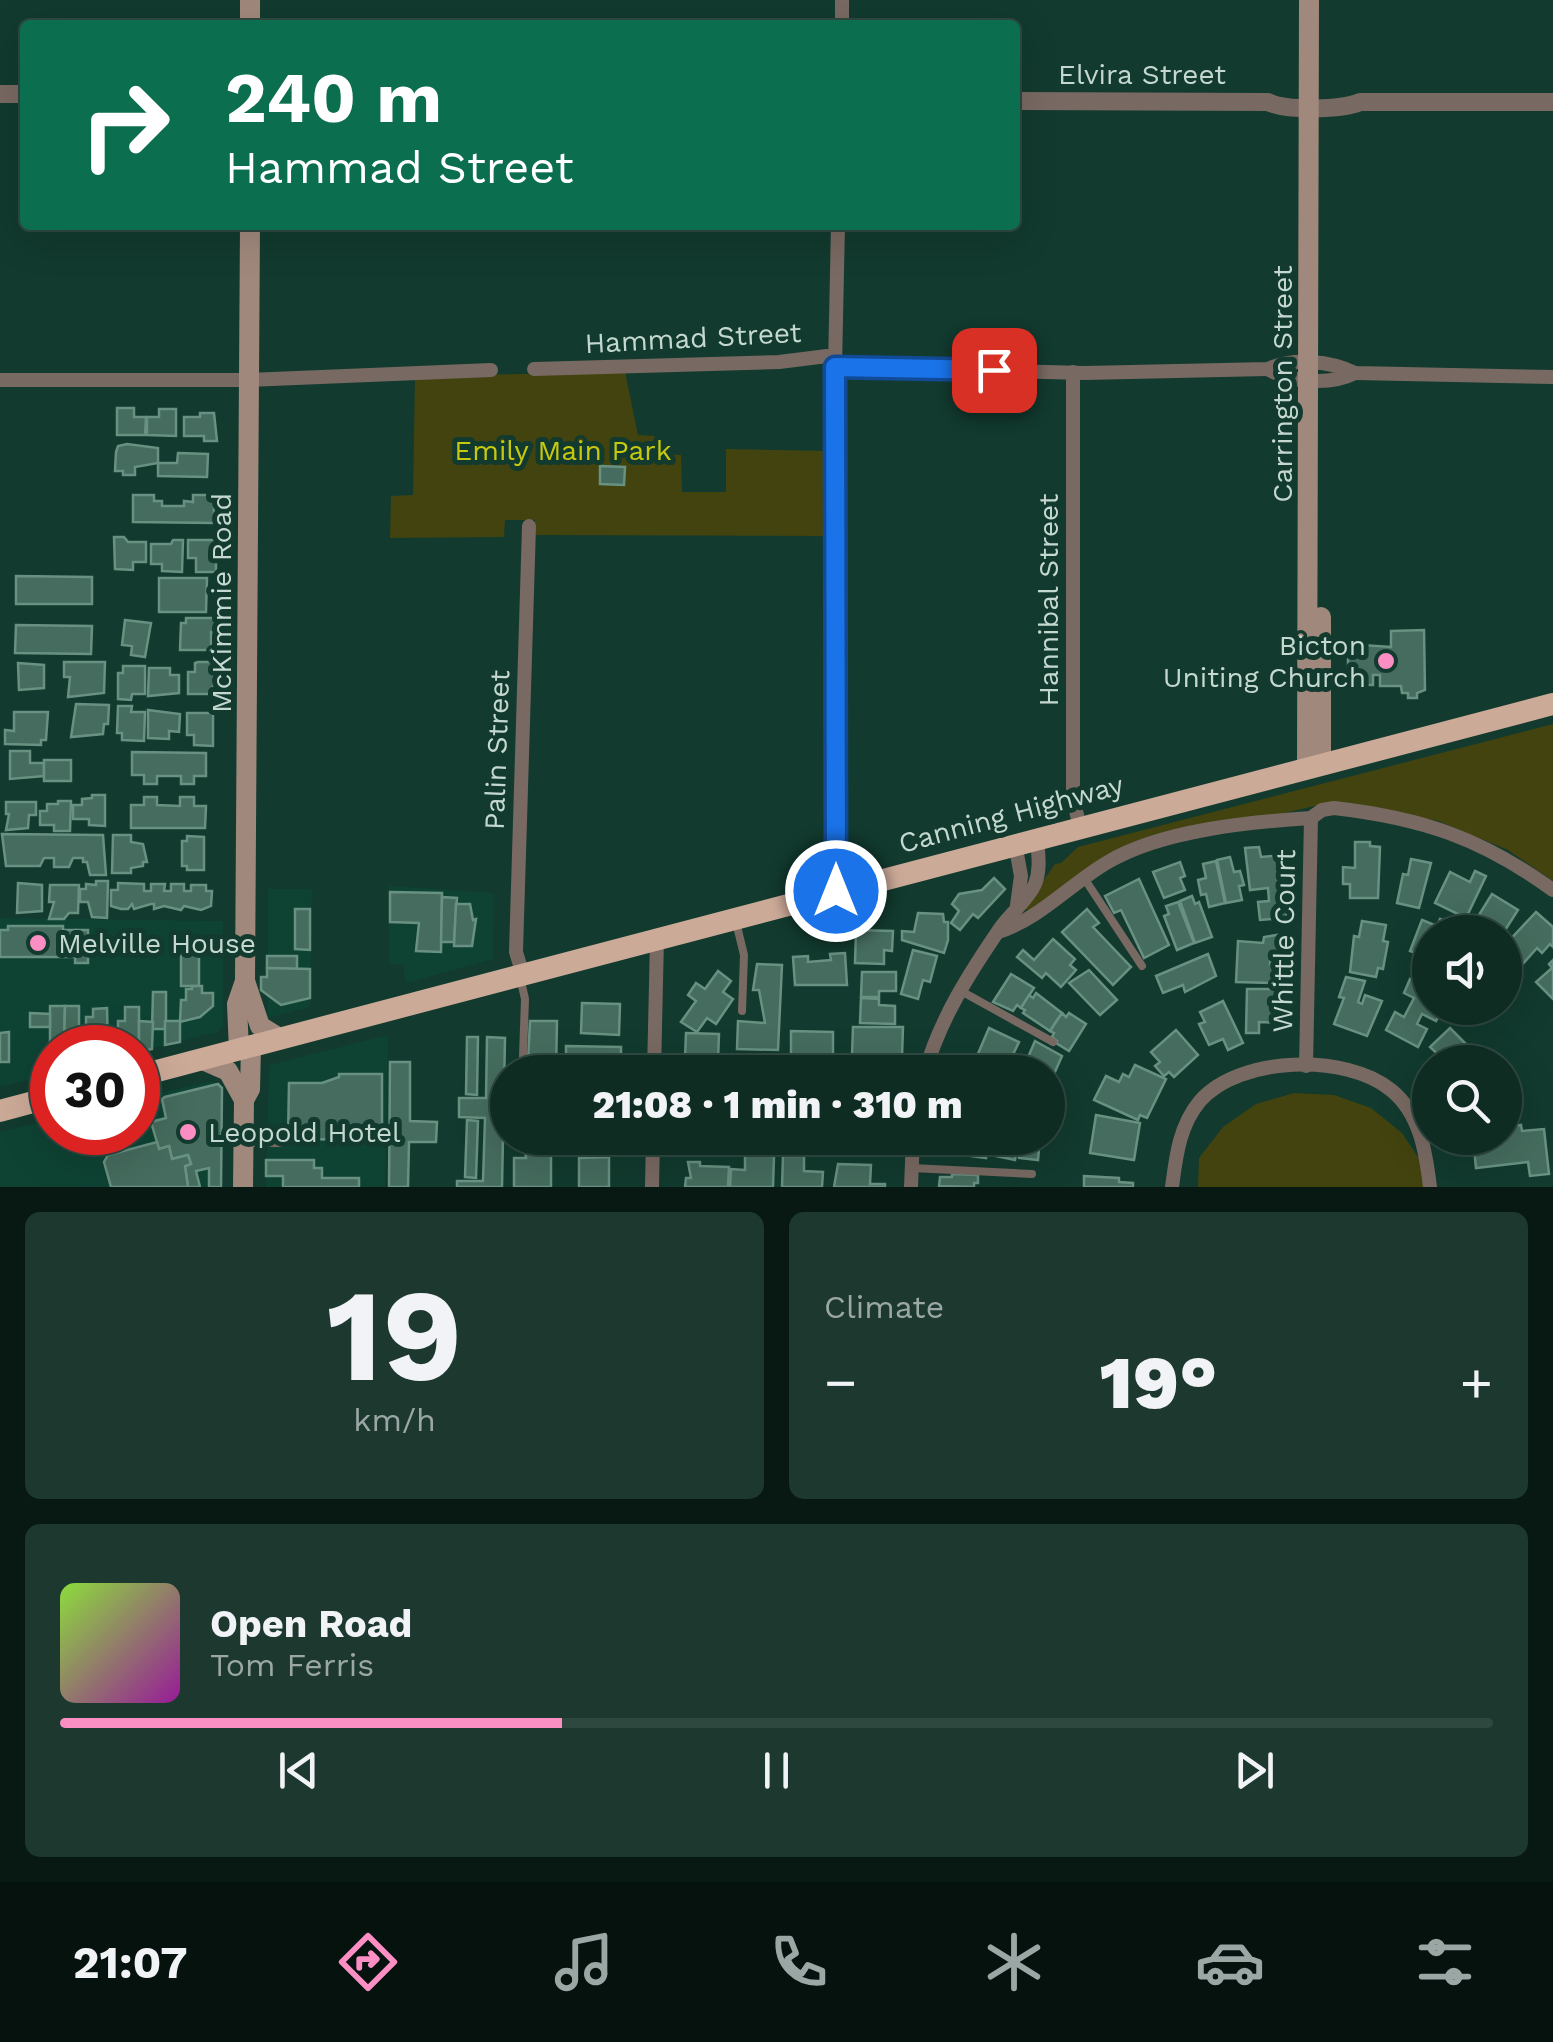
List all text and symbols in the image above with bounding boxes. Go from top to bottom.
text: 240 m [225,57,442,139]
street label: Elvira Street [1058,58,1226,91]
icon: right [60,60,190,190]
text: Hammad Street [225,141,573,194]
street label: Carrington Street [1266,265,1299,503]
street label: Hammad Street [584,316,802,360]
pin [952,328,1037,413]
icon: arrive [967,343,1022,398]
park label: Emily Main Park [454,434,672,467]
street label: McKimmie Road [205,493,238,713]
street label: Hannibal Street [1032,493,1065,707]
place label: Bicton Uniting Church [1163,629,1366,694]
marker: Bicton Uniting Church [1375,650,1397,672]
street label: Palin Street [478,669,516,831]
street label: Canning Highway [895,768,1128,860]
position arrow [784,839,888,943]
street label: Whittle Court [1266,849,1302,1033]
map controls [1412,915,1522,1155]
button: sound [1412,915,1522,1025]
place label: Melville House [58,927,256,960]
marker: Melville House [27,932,49,954]
speed limit sign: 30 [30,1025,160,1155]
button: search [1412,1045,1522,1155]
text: 21:08 · 1 min · 310 m [592,1083,963,1127]
place label: Leopold Hotel [208,1116,401,1149]
marker: Leopold Hotel [177,1121,199,1143]
text: 19 [326,1259,463,1412]
text: Climate [824,1288,944,1326]
text: 19° [1100,1338,1217,1426]
text: − [824,1350,857,1414]
text: + [1460,1350,1493,1414]
text: km/h [353,1401,436,1439]
text: Open Road [210,1602,412,1646]
text: Tom Ferris [210,1646,374,1684]
icon: previous [271,1743,326,1798]
icon: pause [749,1743,804,1798]
icon: next [1227,1743,1282,1798]
icon: directions [333,1927,403,1997]
icon: music [549,1927,619,1997]
icon: phone [764,1927,834,1997]
icon: climate [979,1927,1049,1997]
icon: car [1195,1927,1265,1997]
icon: filters [1410,1927,1480,1997]
text: 21:07 [73,1936,188,1989]

